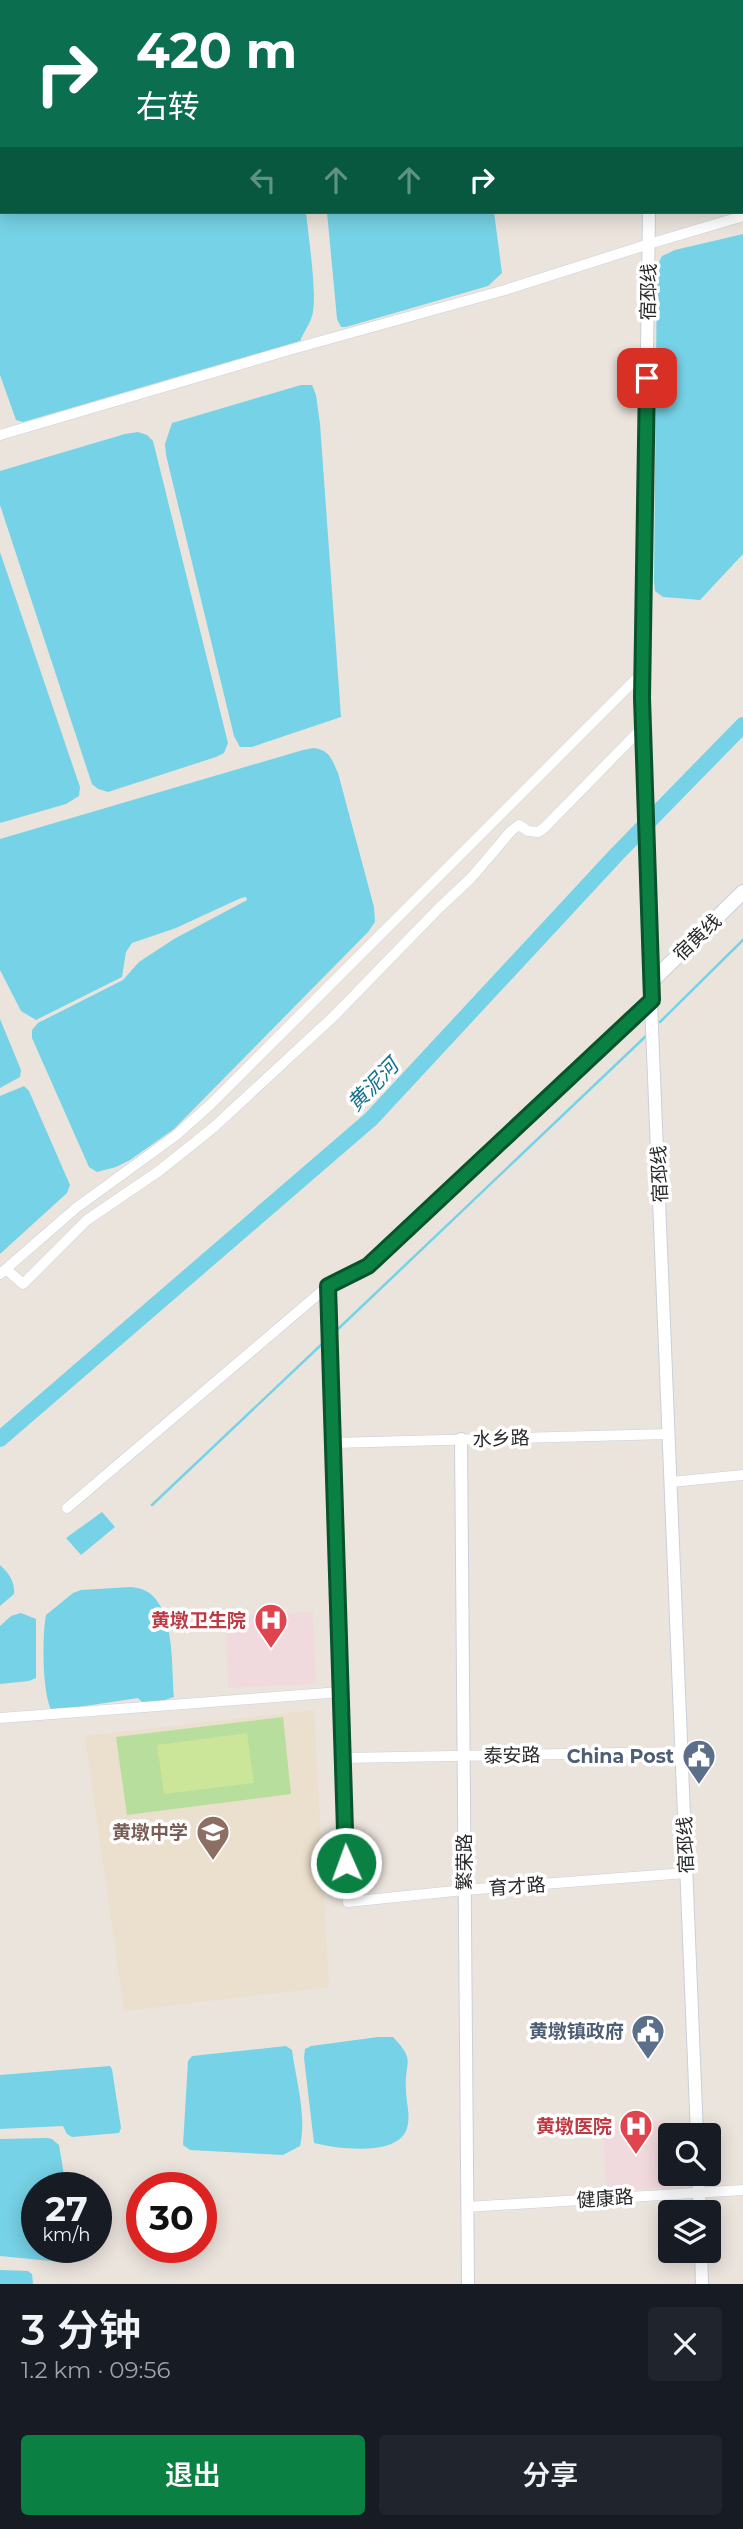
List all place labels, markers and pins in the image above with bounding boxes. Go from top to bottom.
pin [617,348,677,408]
hospital icon: 黄墩卫生院 [252,1601,290,1650]
place label: 黄墩卫生院 [151,1609,246,1632]
public building icon: China Post [680,1737,718,1786]
place label: China Post [567,1745,674,1768]
school or university icon: 黄墩中学 [194,1813,232,1862]
place label: 黄墩中学 [112,1821,188,1844]
public building icon: 黄墩镇政府 [629,2012,667,2061]
place label: 黄墩镇政府 [529,2020,624,2043]
hospital icon: 黄墩医院 [617,2107,655,2156]
place label: 黄墩医院 [536,2115,612,2138]

